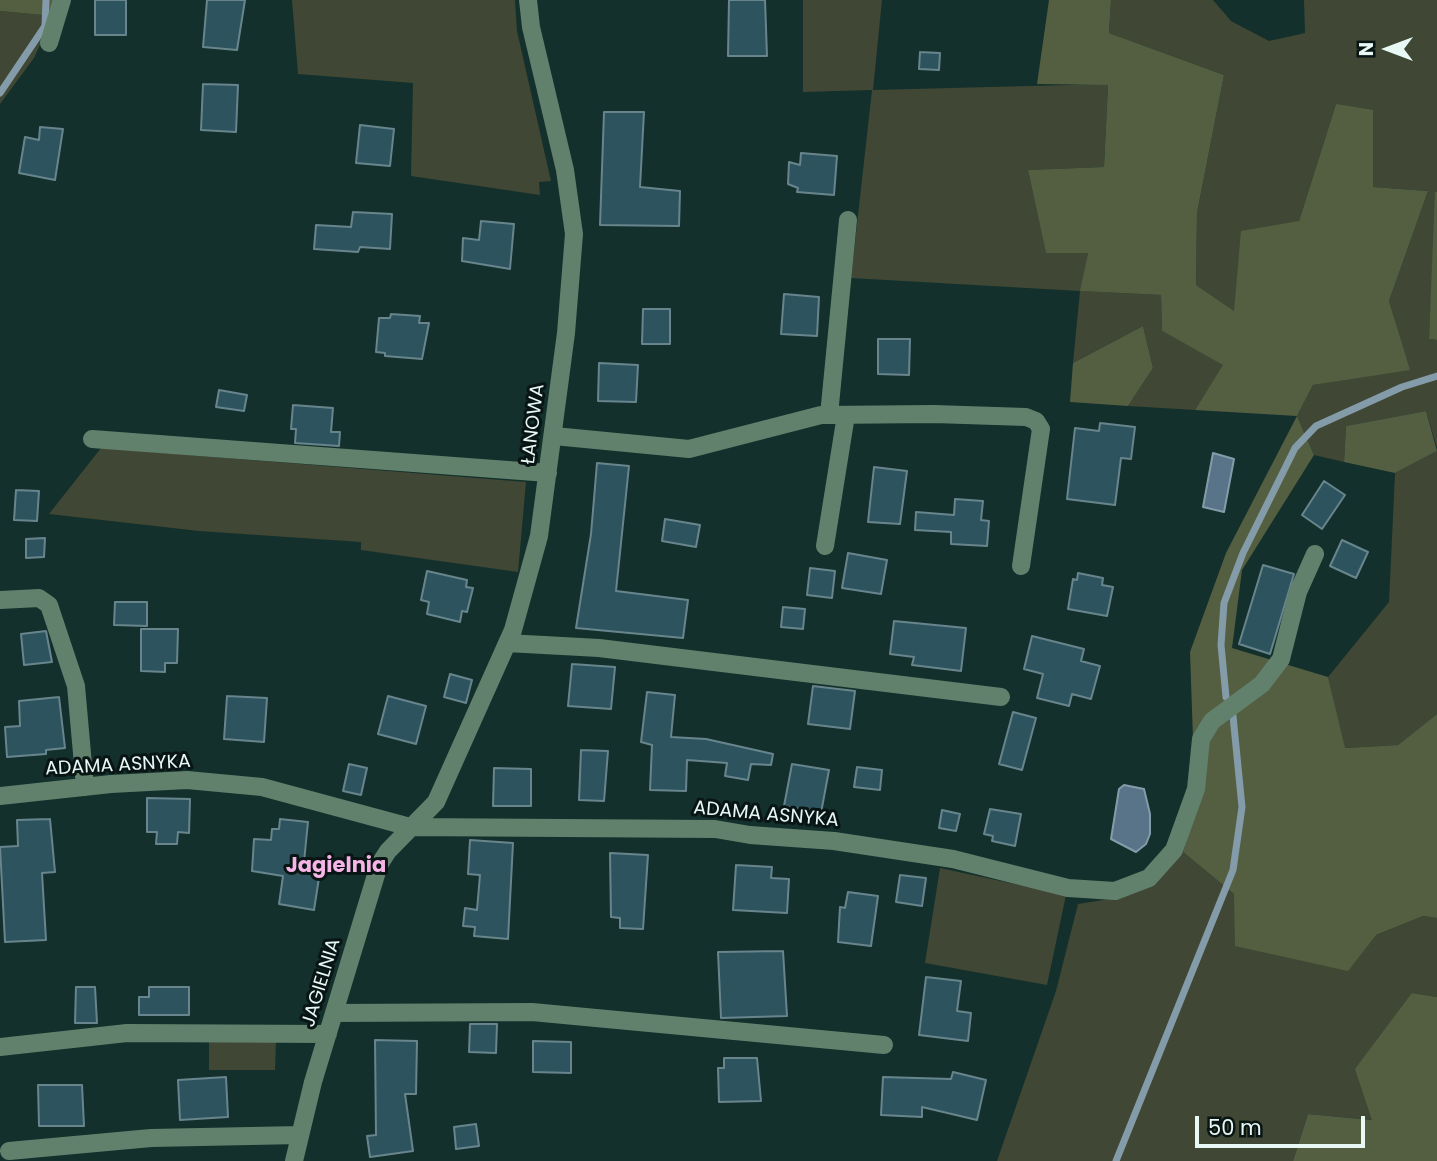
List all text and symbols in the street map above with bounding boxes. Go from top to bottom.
north arrow [1353,14,1423,84]
text: N [1353,42,1380,56]
street label: ŁANOWA [518,383,550,465]
street label: ADAMA ASNYKA [45,751,191,781]
street label: ADAMA ASNYKA [692,797,840,833]
district label: Jagielnia [286,854,386,880]
street label: JAGIELNIA [298,936,346,1030]
scale bar [1199,1102,1369,1146]
text: 50 m [1208,1113,1262,1142]

